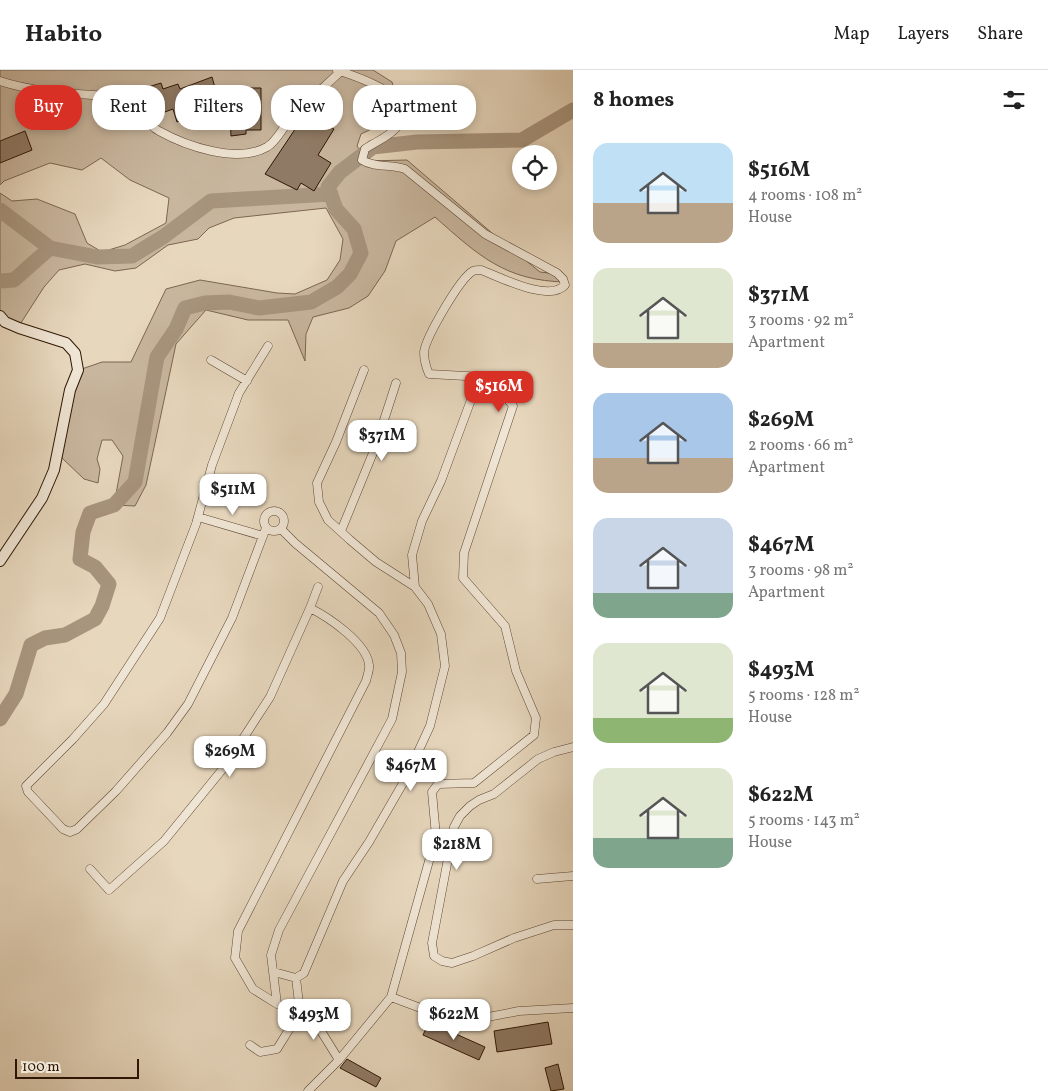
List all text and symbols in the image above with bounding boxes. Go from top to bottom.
text: Habito [25,18,102,52]
text: Map [833,22,869,47]
text: Layers [897,22,949,47]
text: Share [977,22,1023,47]
chip: Buy [15,85,82,130]
chip: Rent [92,85,165,130]
chip: Filters [175,85,261,130]
chip: New [271,85,343,130]
chip: Apartment [353,85,476,130]
text: 8 homes [593,86,674,115]
icon: filters [1000,86,1028,114]
map controls [512,145,557,190]
button: locate [512,145,557,190]
text: $516M [748,156,810,185]
icon: home [633,163,693,223]
text: 4 rooms · 108 m² [748,185,862,207]
text: House [748,207,792,229]
text: $371M [748,281,809,310]
icon: home [633,288,693,348]
text: 3 rooms · 92 m² [748,310,854,332]
text: Apartment [748,332,825,354]
pin: $516M [464,370,534,413]
text: $516M [475,376,523,398]
text: $269M [748,406,814,435]
icon: home [633,413,693,473]
pin: $371M [347,420,417,462]
text: $371M [359,425,405,447]
text: 2 rooms · 66 m² [748,435,854,457]
text: Apartment [748,457,825,479]
pin: $511M [198,474,268,516]
text: $511M [211,479,255,501]
text: $467M [748,531,814,560]
icon: home [633,538,693,598]
text: 3 rooms · 98 m² [748,560,853,582]
text: Apartment [748,582,825,604]
text: $493M [748,656,814,685]
icon: home [633,663,693,723]
text: 5 rooms · 128 m² [748,685,859,707]
text: House [748,707,792,729]
pin: $269M [195,736,265,778]
text: $269M [205,741,255,763]
pin: $467M [376,750,446,792]
text: $467M [386,755,436,777]
text: $622M [748,781,813,810]
icon: home [633,788,693,848]
text: 5 rooms · 143 m² [748,810,860,832]
pin: $218M [422,828,492,871]
text: House [748,832,792,854]
text: $218M [433,834,481,856]
pin: $493M [279,998,349,1041]
pin: $622M [419,998,489,1041]
text: $493M [289,1004,339,1026]
text: $622M [429,1004,479,1026]
scale bar [15,1056,139,1079]
text: 100 m [22,1058,60,1077]

